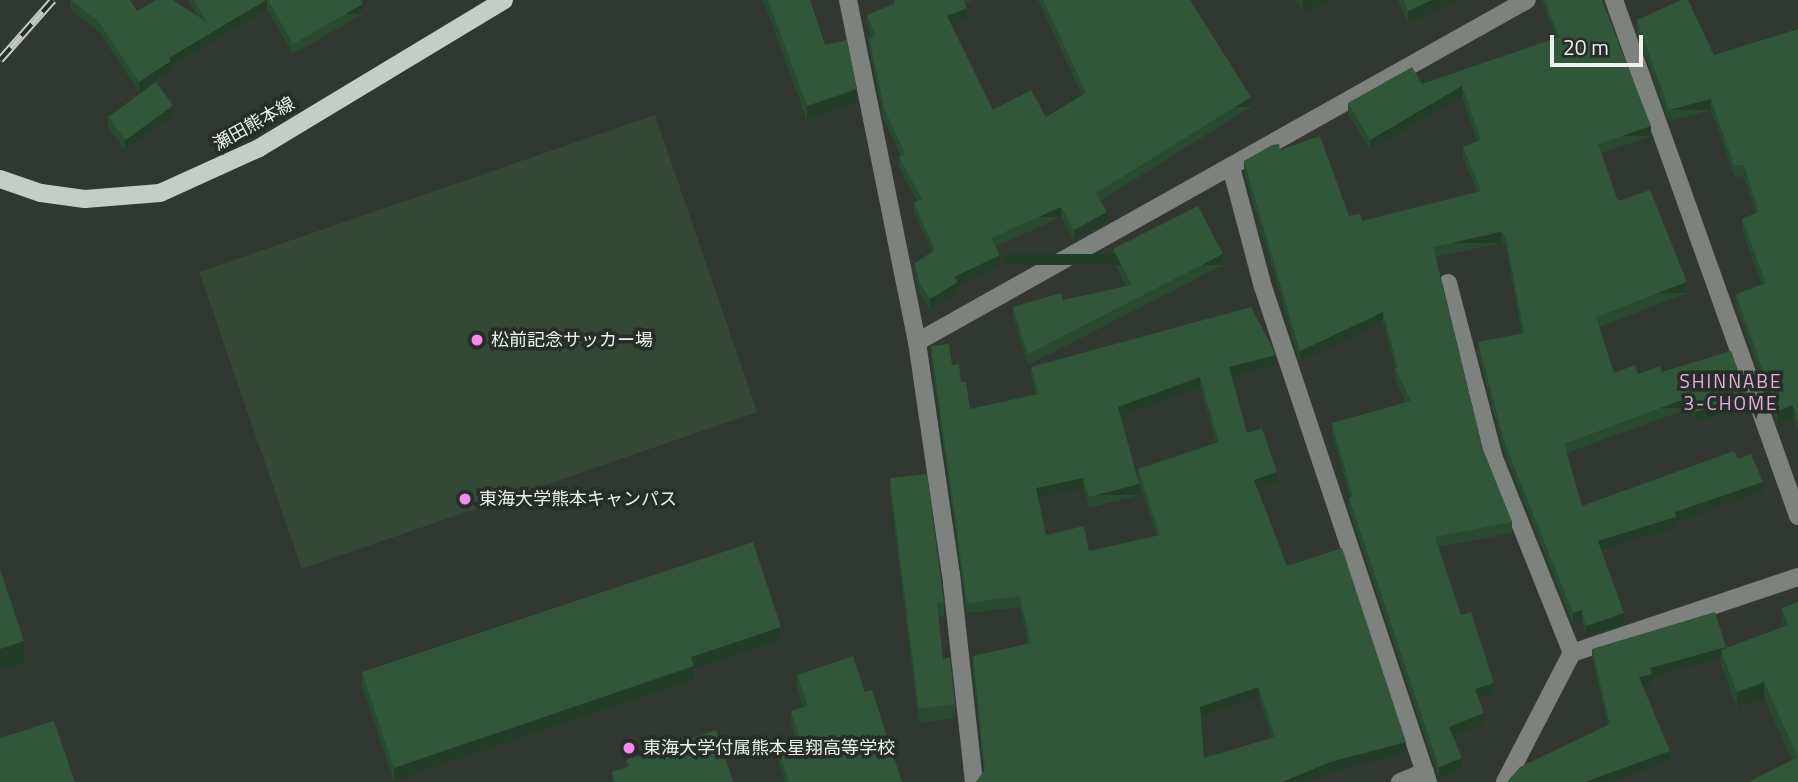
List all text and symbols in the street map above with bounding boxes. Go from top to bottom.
scale bar [1553,21,1646,65]
text: 20 m [1563,31,1609,63]
street label: 瀬田熊本線 [209,93,299,155]
place label: 松前記念サッカー場 [491,329,653,351]
marker: 松前記念サッカー場 [469,332,485,348]
district label: SHINNABE 3-CHOME [1680,370,1782,414]
place label: 東海大学熊本キャンパス [479,488,677,510]
marker: 東海大学熊本キャンパス [457,491,473,507]
place label: 東海大学付属熊本星翔高等学校 [643,737,895,759]
marker: 東海大学付属熊本星翔高等学校 [621,740,637,756]

